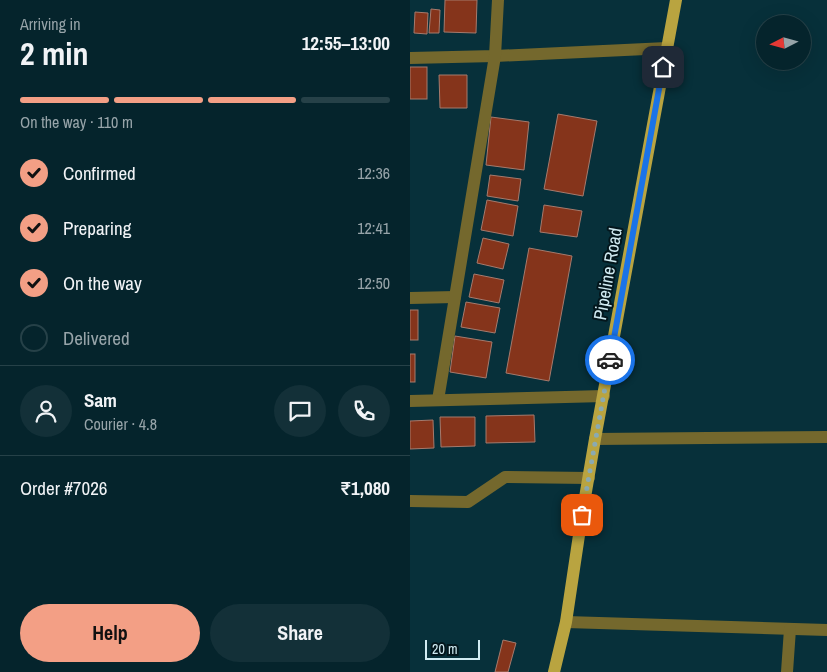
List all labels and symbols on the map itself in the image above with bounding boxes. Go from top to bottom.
north arrow [756,15,811,70]
pin [642,46,684,88]
street label: Pipeline Road [587,226,628,322]
courier [585,335,635,385]
pin [561,494,603,536]
scale bar [425,637,480,660]

